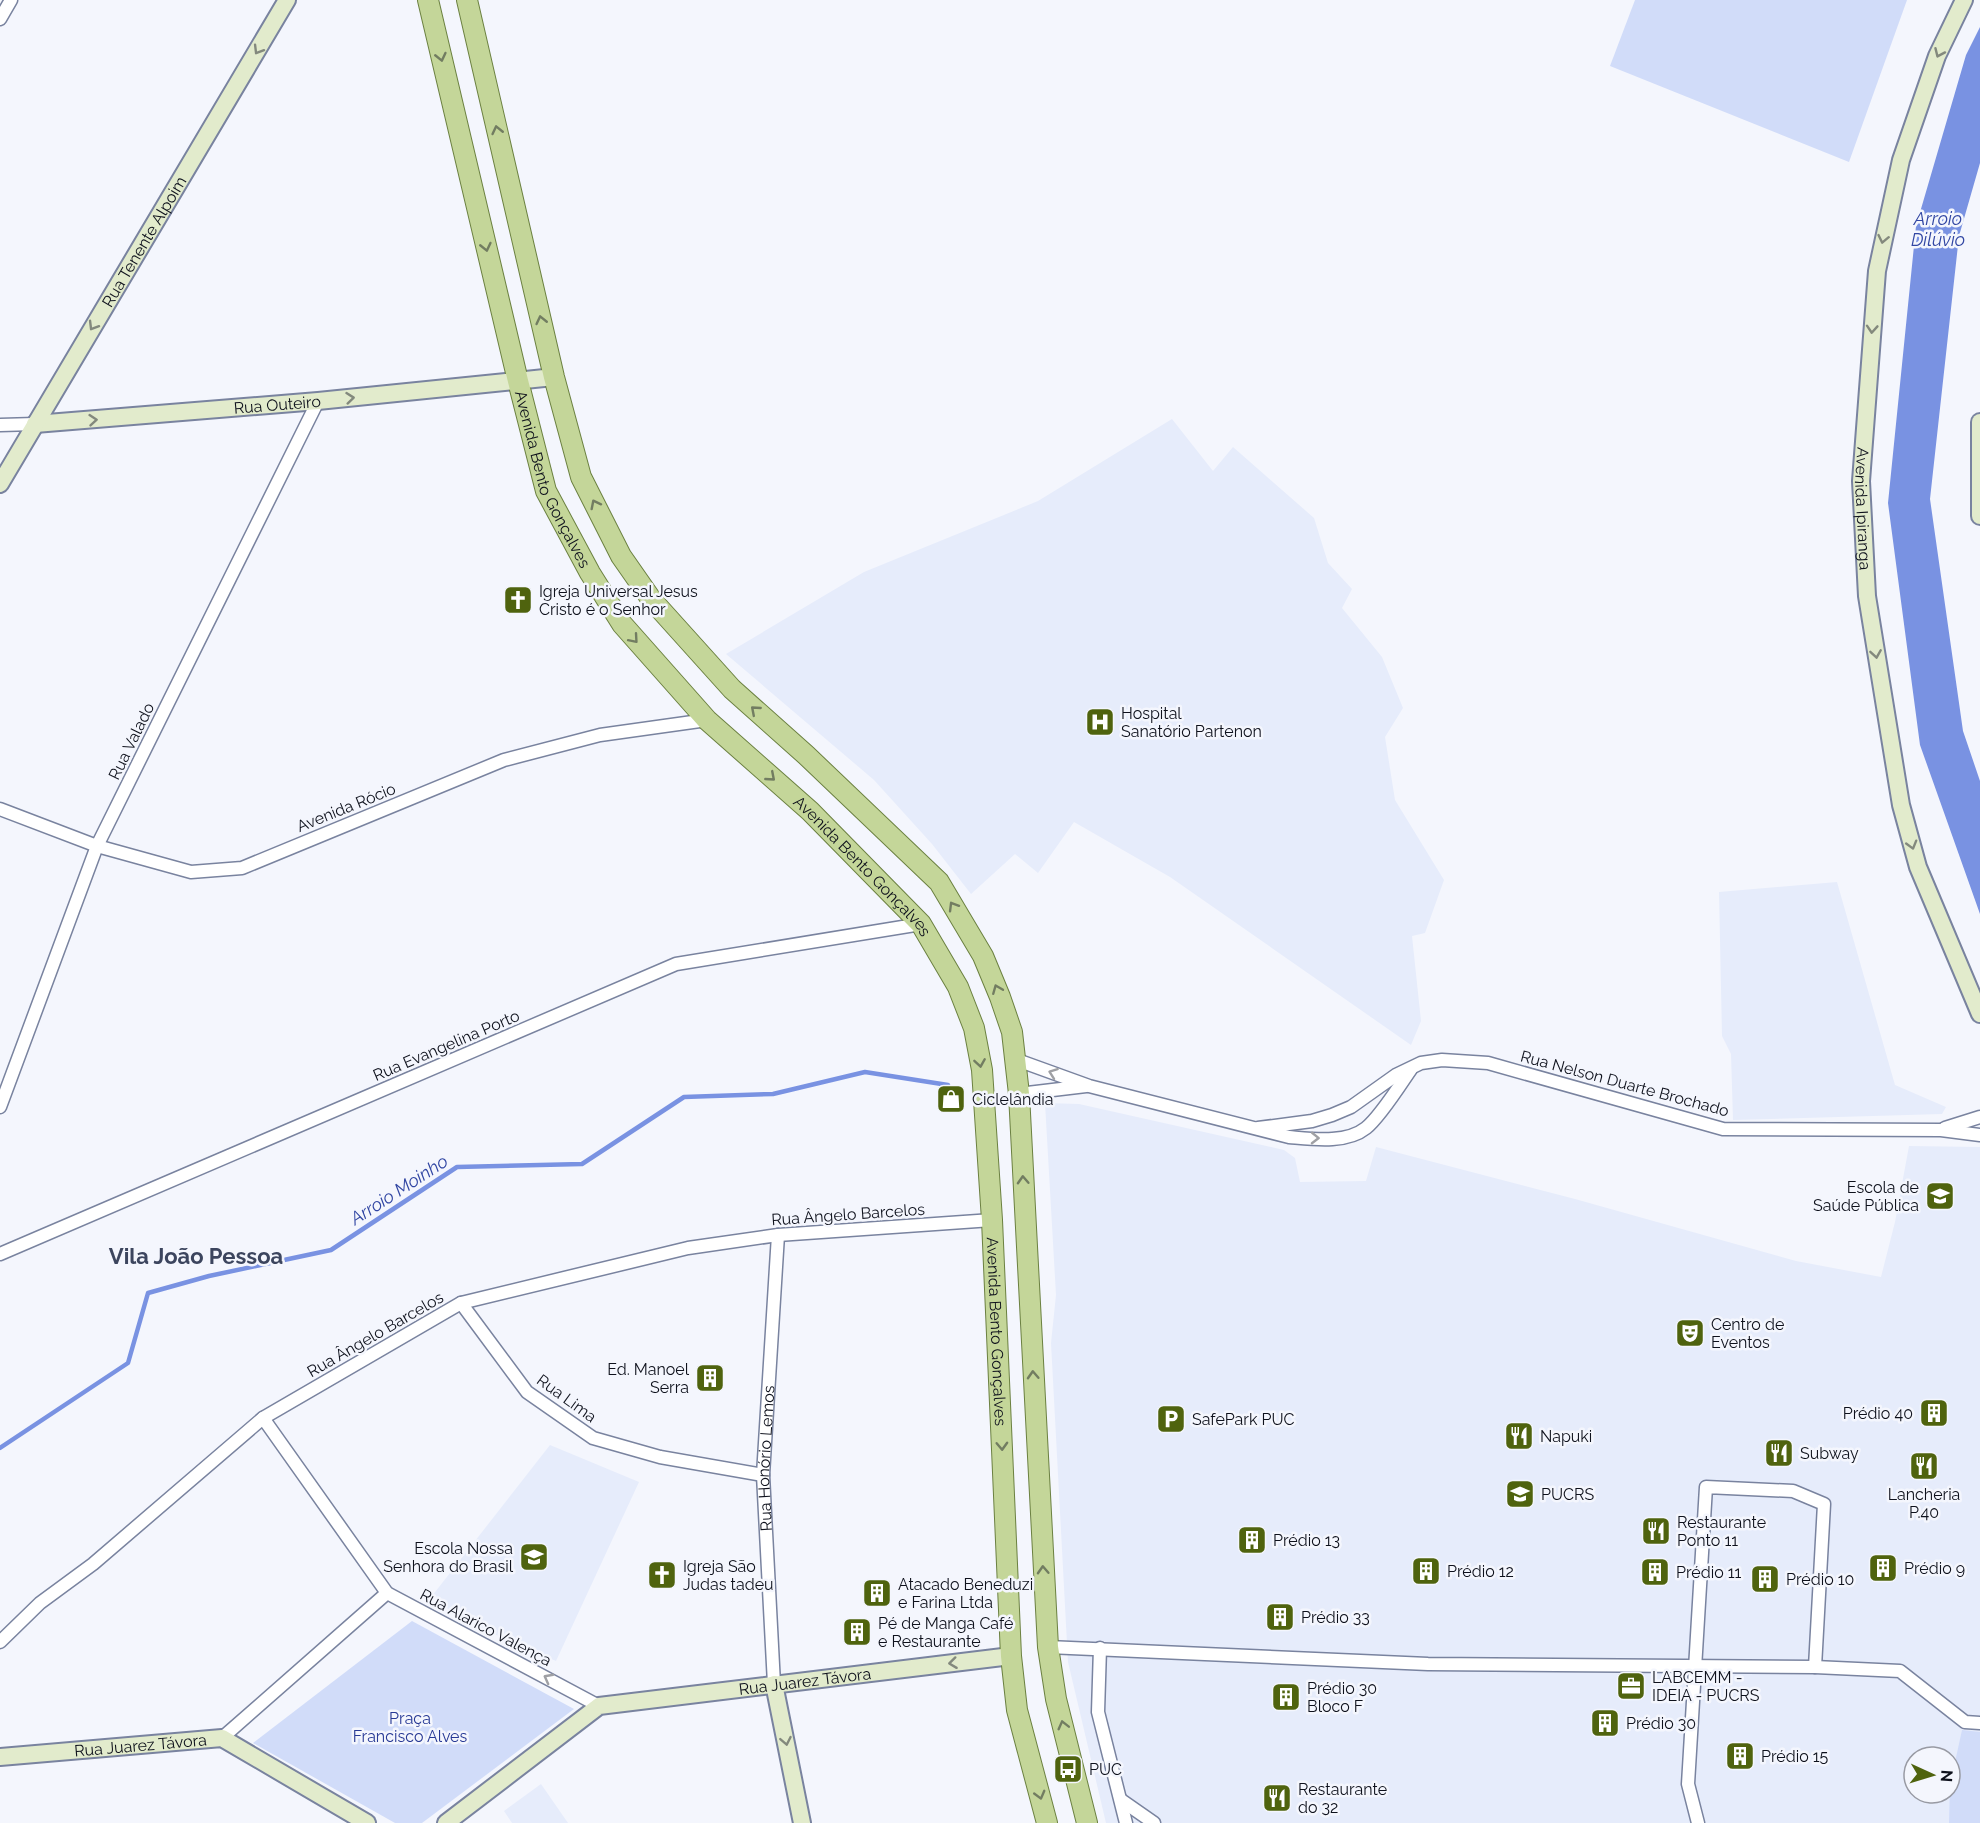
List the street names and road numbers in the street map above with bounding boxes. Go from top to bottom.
street label: Rua Tenente Alpoim [98,173,190,310]
street label: Avenida Bento Gonçalves [511,388,594,571]
street label: Rua Outeiro [233,392,321,418]
street label: Avenida Ipiranga [1851,446,1875,571]
street label: Rua Valado [105,700,158,783]
street label: Avenida Rócio [294,779,398,836]
street label: Avenida Bento Gonçalves [790,792,935,940]
street label: Rua Evangelina Porto [370,1006,522,1085]
street label: Rua Nelson Duarte Brochado [1519,1046,1731,1120]
street label: Rua Ângelo Barcelos [771,1199,926,1229]
street label: Avenida Bento Gonçalves [983,1237,1010,1427]
street label: Rua Ângelo Barcelos [303,1287,447,1381]
street label: Rua Lima [533,1370,600,1426]
street label: Rua Honório Lemos [754,1385,779,1532]
street label: Rua Alarico Valença [417,1585,555,1670]
street label: Rua Juarez Távora [738,1664,872,1699]
street label: Rua Juarez Távora [73,1730,208,1761]

